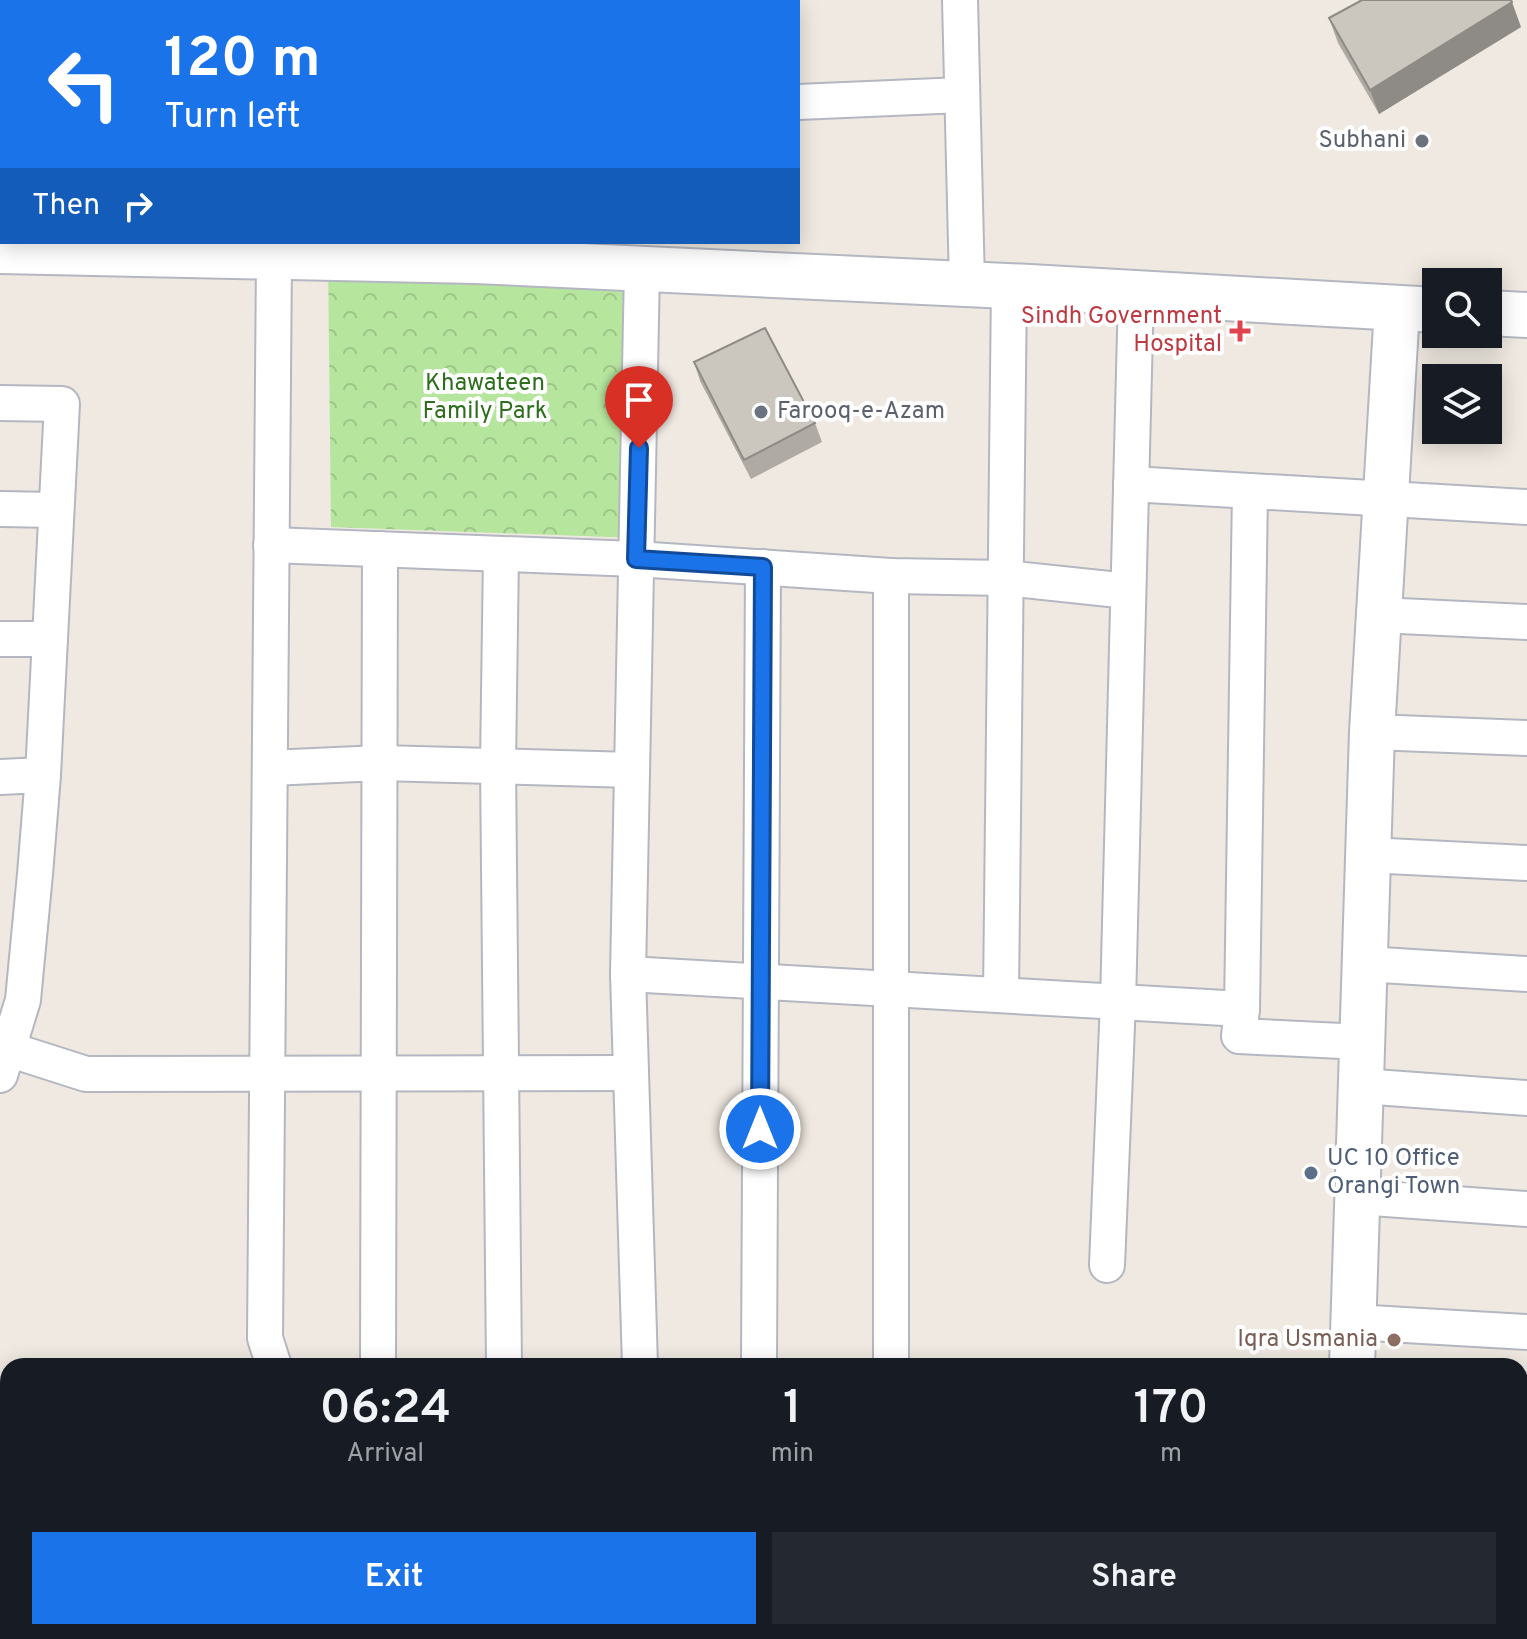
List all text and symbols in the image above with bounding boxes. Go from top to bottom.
text: 120 m [164,26,321,96]
icon: left [32,32,136,136]
text: Turn left [164,95,301,141]
place label: Subhani [1318,126,1406,156]
marker: Subhani [1413,132,1431,150]
icon: right [116,184,160,228]
text: Then [32,188,100,225]
map controls [1422,268,1502,444]
button: search [1422,268,1502,348]
place label: Sindh Government Hospital [1021,302,1222,360]
marker: Sindh Government Hospital [1229,320,1251,342]
button: layers [1422,364,1502,444]
pin [605,366,673,448]
park label: Khawateen Family Park [422,369,548,427]
icon: arrive [617,378,661,422]
place label: Farooq-e-Azam [777,397,945,427]
marker: Farooq-e-Azam [752,403,770,421]
position arrow [718,1087,802,1171]
place label: UC 10 Office Orangi Town [1327,1144,1460,1202]
marker: UC 10 Office Orangi Town [1302,1164,1320,1182]
place label: Iqra Usmania [1237,1325,1378,1355]
marker: Iqra Usmania [1385,1331,1403,1349]
text: 06:24 [320,1380,451,1440]
text: 1 [783,1380,802,1440]
text: 170 [1133,1380,1208,1440]
text: Arrival [347,1438,424,1471]
text: min [771,1438,814,1471]
text: m [1160,1438,1182,1471]
button: Exit [32,1532,756,1624]
button: Share [772,1532,1496,1624]

